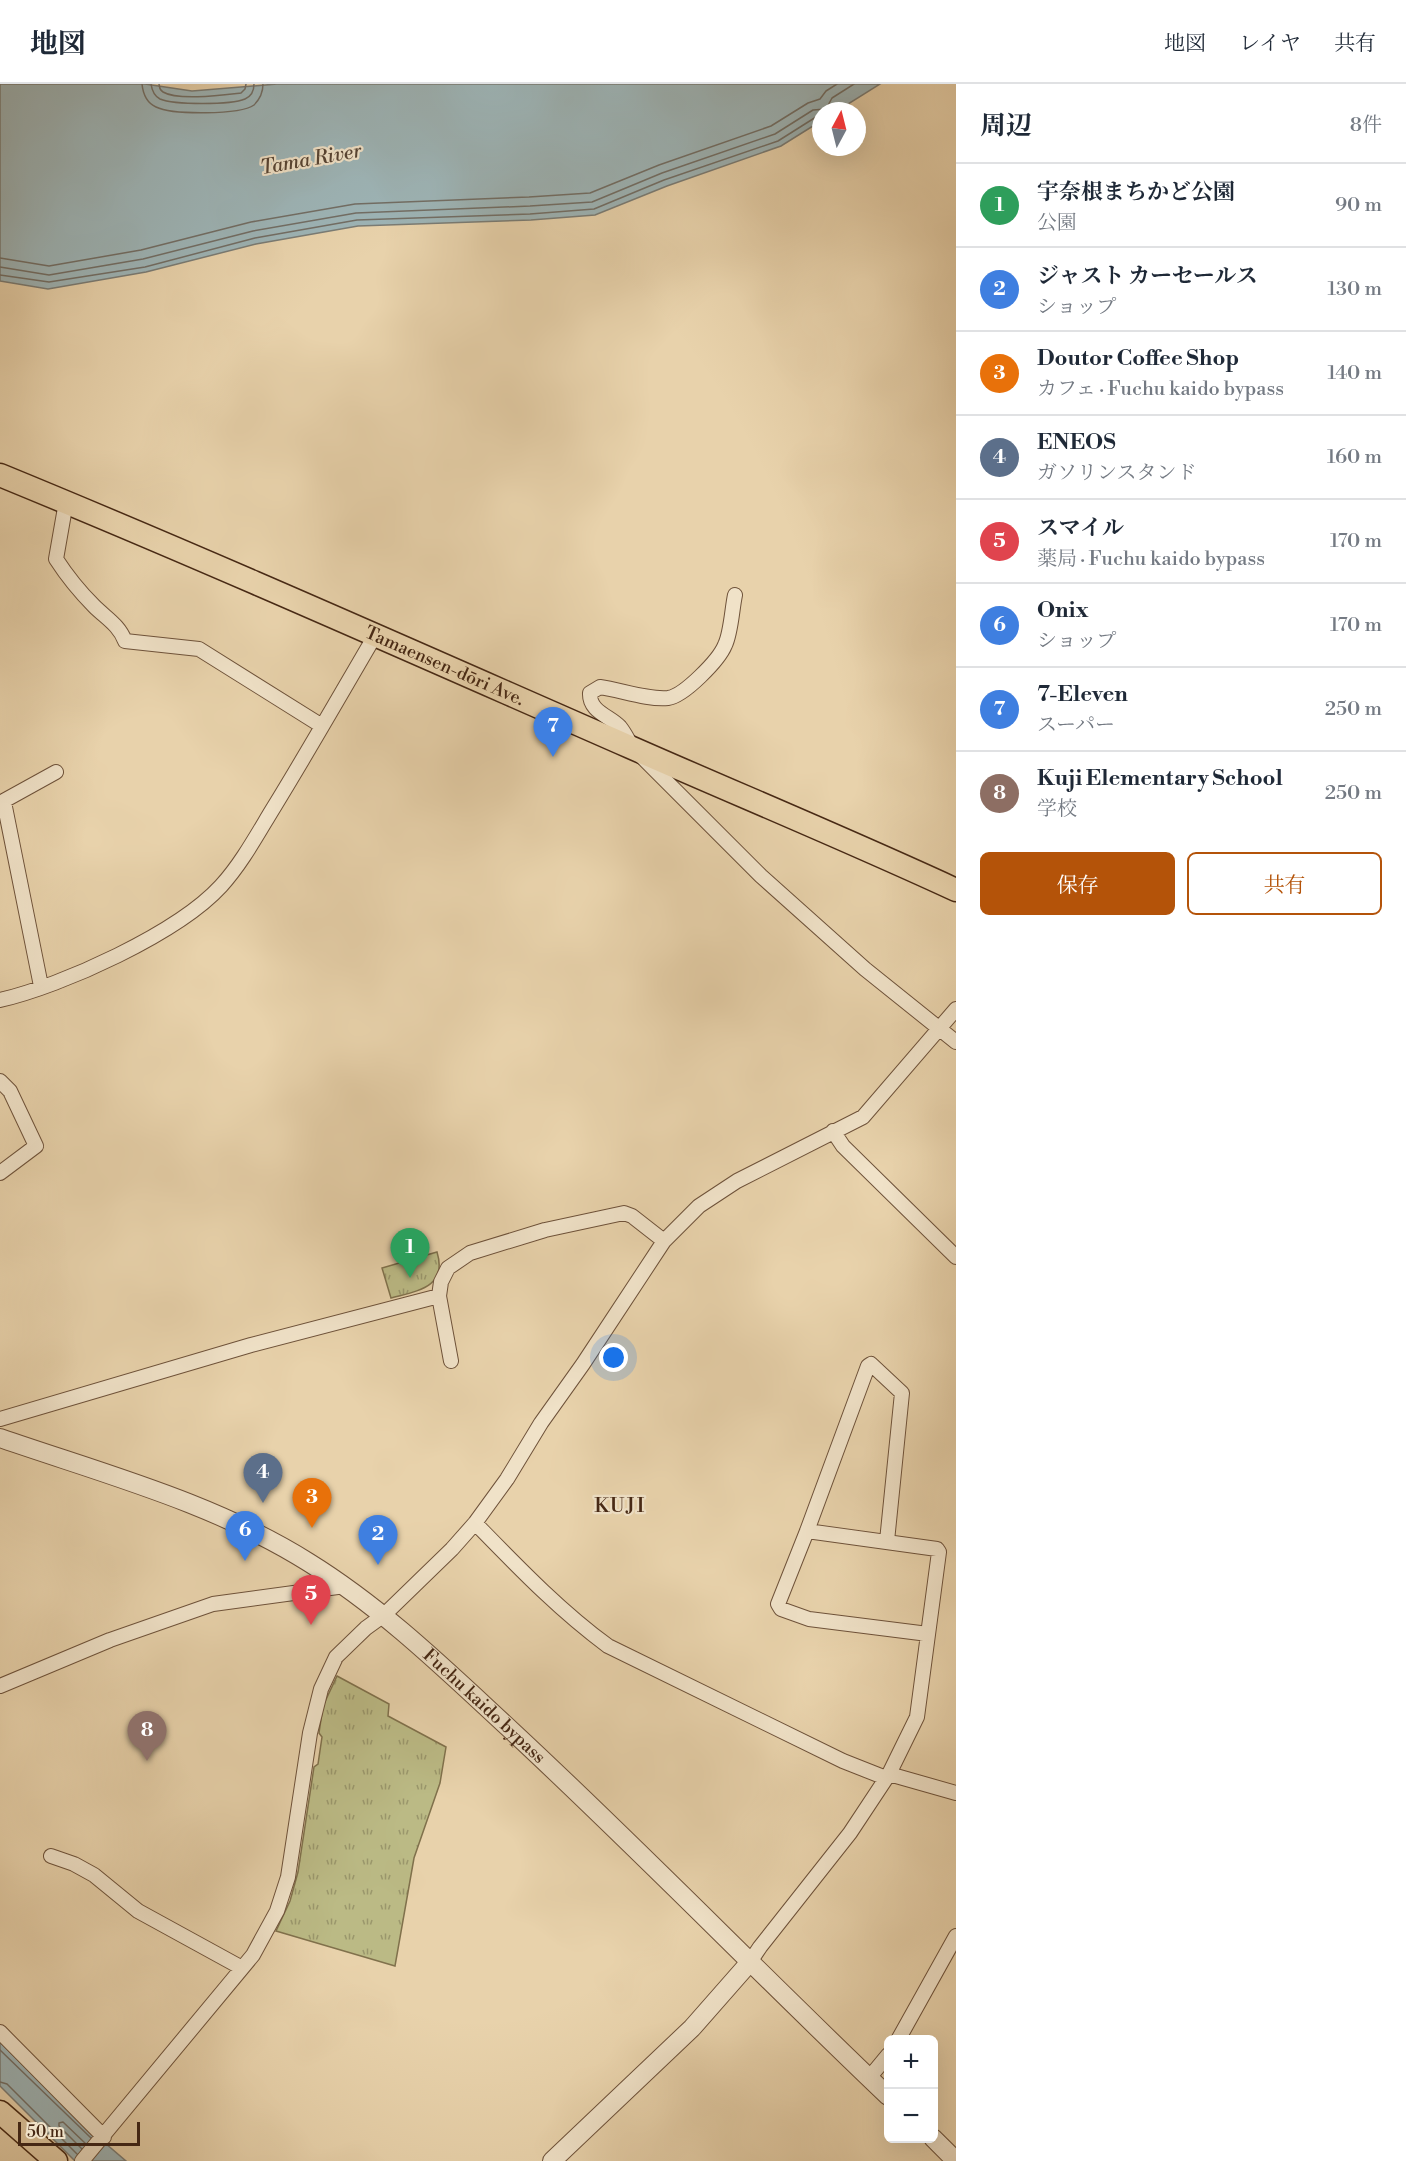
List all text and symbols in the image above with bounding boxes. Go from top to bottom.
text: 地図 [30,27,86,62]
text: 地図 [1164,31,1206,57]
text: レイヤ [1239,31,1301,57]
text: 共有 [1334,31,1376,57]
north arrow [812,102,866,156]
text: 周辺 [980,110,1032,142]
text: 8件 [1350,113,1382,138]
water label: Tama River [258,139,364,181]
text: 宇奈根まちかど公園 [1037,179,1235,206]
text: 1 [995,193,1004,218]
text: 90 m [1335,193,1382,218]
text: 公園 [1037,211,1077,236]
text: ジャスト カーセールス [1037,263,1258,290]
text: 2 [993,277,1006,302]
text: 130 m [1327,277,1382,302]
text: ショップ [1037,295,1117,320]
text: Doutor Coffee Shop [1037,345,1239,372]
text: 3 [993,361,1006,386]
text: 140 m [1327,361,1382,386]
text: カフェ · Fuchu kaido bypass [1037,377,1284,402]
text: ENEOS [1037,429,1116,456]
text: 4 [993,445,1006,470]
text: 160 m [1327,445,1382,470]
text: ガソリンスタンド [1037,461,1196,486]
text: スマイル [1037,515,1124,542]
text: 5 [993,529,1006,554]
text: 170 m [1330,529,1382,554]
text: 薬局 · Fuchu kaido bypass [1037,547,1265,572]
text: Onix [1037,597,1088,624]
text: 6 [993,613,1006,638]
text: 170 m [1330,613,1382,638]
street label: Tamaensen-dōri Ave. [362,621,528,711]
text: ショップ [1037,629,1117,654]
text: 7-Eleven [1037,681,1128,708]
text: 7 [994,697,1005,722]
text: 250 m [1325,697,1382,722]
pin: 7 [534,708,572,757]
text: スーパー [1037,713,1115,738]
text: Kuji Elementary School [1037,765,1283,792]
text: 8 [993,781,1006,806]
text: 250 m [1325,781,1382,806]
text: 学校 [1037,797,1077,822]
button: 保存 [980,852,1175,915]
button: 共有 [1187,852,1382,915]
pin: 1 [390,1228,430,1278]
your location [599,1343,628,1372]
pin: 4 [244,1454,282,1503]
pin: 3 [292,1478,332,1528]
district label: KUJI [594,1494,646,1519]
pin: 6 [226,1512,264,1561]
pin: 2 [358,1516,398,1565]
pin: 5 [292,1576,330,1625]
street label: Fuchu kaido bypass [418,1643,551,1768]
pin: 8 [128,1712,166,1761]
map controls [884,2035,938,2143]
button: + [884,2035,938,2089]
button: − [884,2089,938,2143]
scale bar [18,2119,140,2146]
text: 50 m [27,2122,64,2142]

